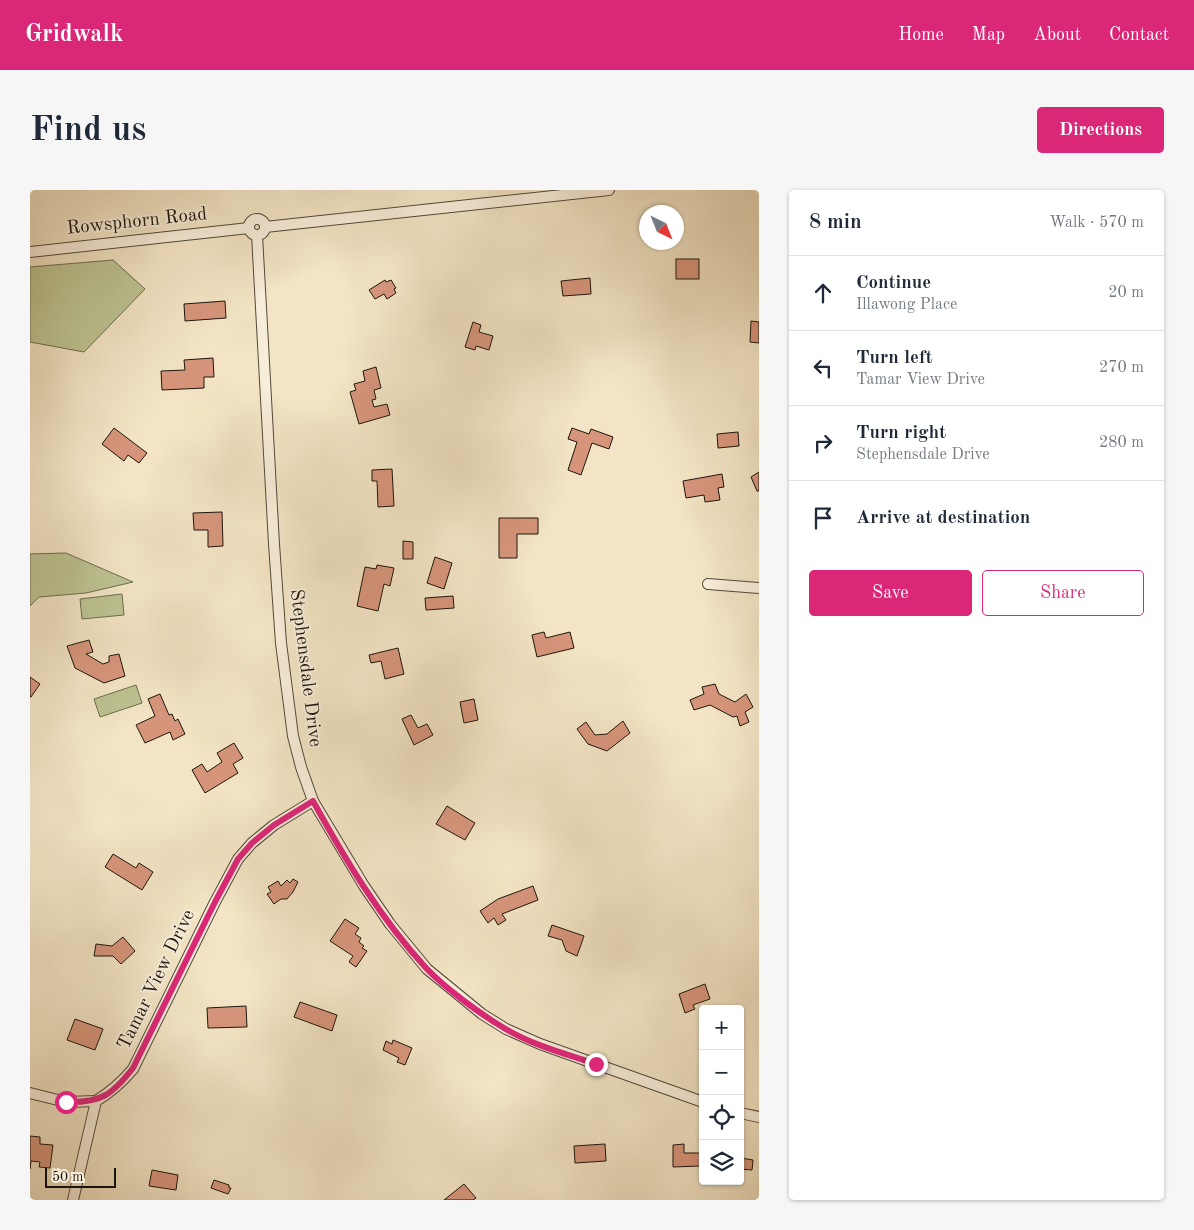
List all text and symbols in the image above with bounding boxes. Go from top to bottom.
text: Gridwalk [25,23,123,47]
text: Home [898,26,944,44]
text: Map [972,26,1005,44]
text: About [1033,26,1081,44]
text: Contact [1109,26,1169,44]
button: Directions [1037,107,1164,153]
text: Find us [30,113,146,148]
street label: Rowsphorn Road [66,205,208,239]
north arrow [639,205,684,250]
text: 8 min [809,212,862,233]
text: Walk · 570 m [1049,215,1144,231]
text: Continue [856,274,931,293]
icon: ahead [809,279,837,307]
text: 20 m [1108,285,1144,301]
text: Illawong Place [856,297,957,313]
text: Turn left [856,349,933,368]
icon: left [809,354,837,382]
text: 270 m [1099,360,1144,376]
text: Tamar View Drive [856,372,985,388]
text: Turn right [856,424,946,443]
icon: right [809,429,837,457]
text: 280 m [1099,435,1144,451]
text: Stephensdale Drive [856,447,990,463]
icon: arrive [809,504,837,532]
text: Arrive at destination [856,509,1030,528]
button: Save [809,570,972,616]
button: Share [982,570,1144,616]
street label: Stephensdale Drive [286,588,324,748]
street label: Tamar View Drive [115,907,199,1053]
map controls [699,1005,744,1185]
button: + [699,1005,744,1050]
button: − [699,1050,744,1095]
route end [585,1053,608,1076]
route start [55,1091,78,1114]
button: locate [699,1095,744,1140]
button: layers [699,1140,744,1185]
scale bar [45,1165,116,1188]
text: 50 m [52,1170,83,1184]

